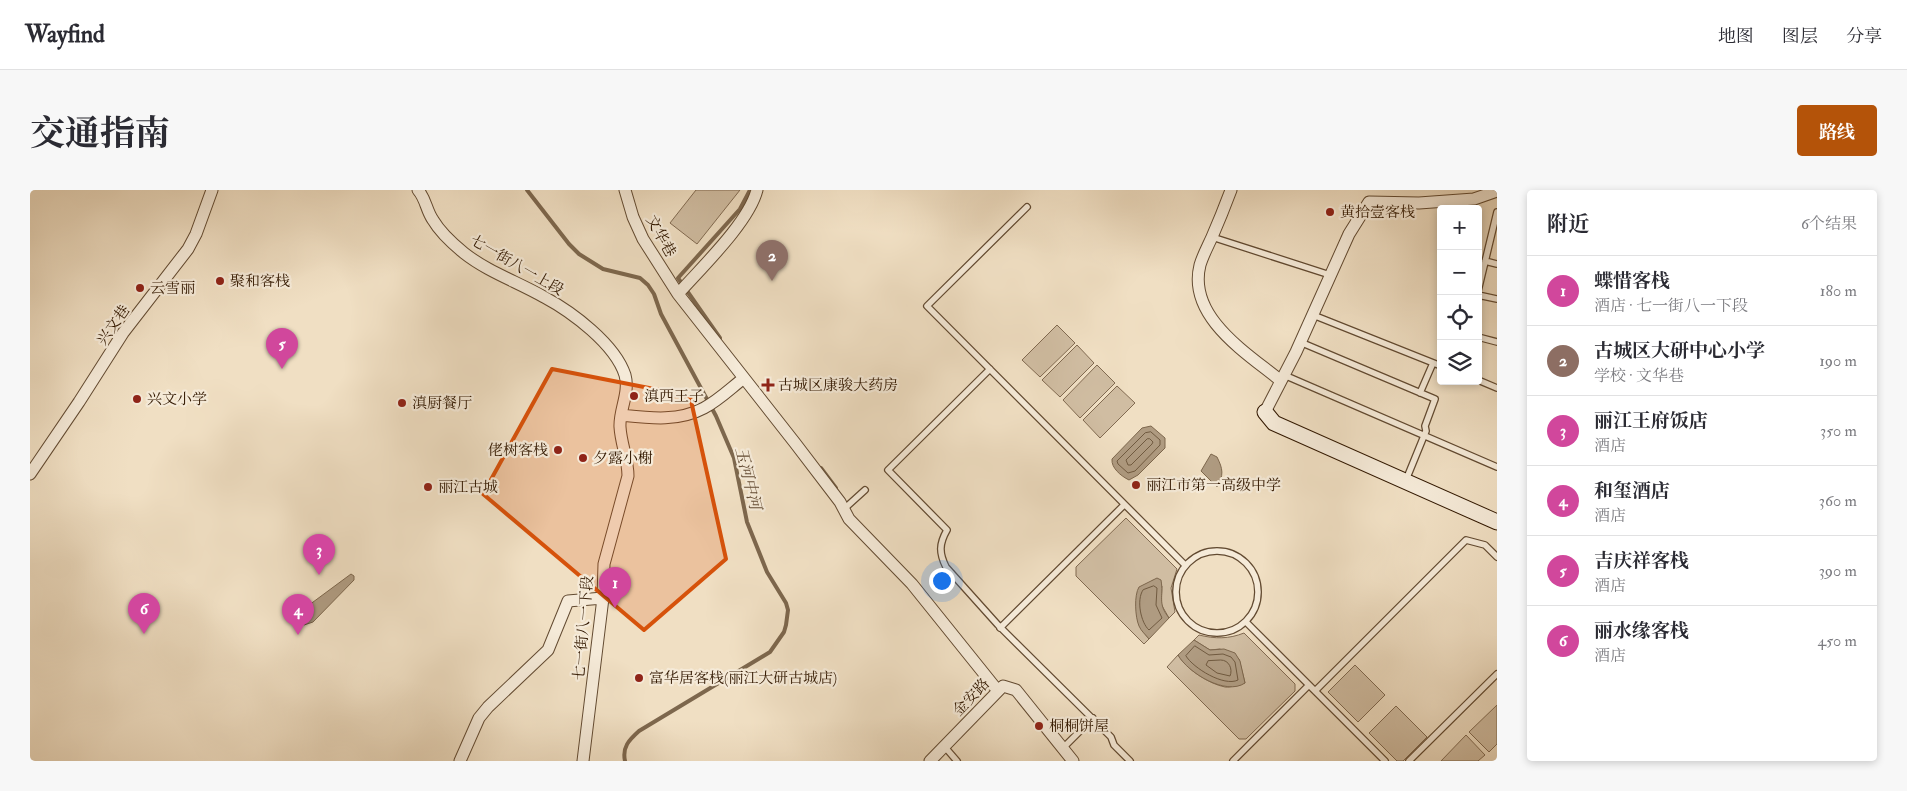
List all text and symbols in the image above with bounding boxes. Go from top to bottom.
text: Wayfind [25,19,105,50]
text: 地图 [1718,25,1754,48]
text: 图层 [1782,25,1818,48]
text: 分享 [1846,25,1882,48]
button: 路线 [1797,105,1877,156]
text: 交通指南 [30,112,170,156]
place label: 黄拾壹客栈 [1340,203,1415,222]
map controls [1437,205,1482,385]
button: + [1437,205,1482,250]
marker: 黄拾壹客栈 [1324,206,1336,218]
text: 附近 [1547,211,1589,238]
street label: 文华巷 [641,212,680,261]
text: 6个结果 [1801,214,1857,234]
street label: 七一街八一上段 [467,231,567,300]
pin: 2 [756,240,788,281]
button: − [1437,250,1482,295]
text: 蝶惜客栈 [1594,269,1670,293]
place label: 聚和客栈 [230,272,290,291]
marker: 聚和客栈 [214,275,226,287]
place label: 云雪丽 [150,279,195,298]
text: 1 [1560,281,1566,301]
text: 180 m [1820,281,1857,301]
marker: 云雪丽 [134,282,146,294]
button: locate [1437,295,1482,340]
text: 酒店 · 七一街八一下段 [1594,296,1748,316]
street label: 兴文巷 [93,301,134,349]
pin: 5 [266,328,298,369]
text: 古城区大研中心小学 [1594,339,1765,363]
button: layers [1437,340,1482,385]
text: 2 [1559,351,1567,371]
text: 190 m [1819,351,1857,371]
text: 学校 · 文华巷 [1594,366,1684,386]
place label: 古城区康骏大药房 [778,376,898,395]
marker: 古城区康骏大药房 [762,379,774,391]
place label: 滇西王子 [644,387,704,406]
place label: 兴文小学 [147,390,207,409]
marker: 滇西王子 [628,390,640,402]
marker: 兴文小学 [131,393,143,405]
place label: 滇厨餐厅 [412,394,472,413]
marker: 滇厨餐厅 [396,397,408,409]
text: 丽江王府饭店 [1594,409,1708,433]
text: 3 [1560,421,1566,441]
text: 350 m [1820,421,1857,441]
text: 酒店 [1594,436,1626,456]
place label: 佬树客栈 [488,441,548,460]
marker: 佬树客栈 [552,444,564,456]
water label: 玉河中河 [731,445,766,515]
place label: 夕露小榭 [593,449,653,468]
marker: 夕露小榭 [577,452,589,464]
place label: 丽江市第一高级中学 [1146,476,1281,495]
place label: 丽江古城 [438,478,498,497]
marker: 丽江市第一高级中学 [1130,479,1142,491]
text: 和玺酒店 [1594,479,1670,503]
marker: 丽江古城 [422,481,434,493]
text: 4 [1559,491,1567,511]
text: 360 m [1819,491,1857,511]
text: 酒店 [1594,506,1626,526]
pin: 3 [303,534,335,575]
text: 吉庆祥客栈 [1594,549,1689,573]
text: 5 [1559,561,1567,581]
text: 390 m [1819,561,1857,581]
pin: 1 [599,567,631,608]
your location [929,568,955,594]
street label: 七一街八一下段 [569,575,598,681]
text: 酒店 [1594,576,1626,596]
pin: 6 [128,593,160,634]
pin: 4 [282,594,314,635]
text: 丽水缘客栈 [1594,619,1689,643]
text: 6 [1559,631,1567,651]
text: 450 m [1818,631,1857,651]
text: 酒店 [1594,646,1626,666]
place label: 富华居客栈(丽江大研古城店) [649,669,837,688]
marker: 富华居客栈(丽江大研古城店) [633,672,645,684]
street label: 金安路 [949,675,994,720]
place label: 桐桐饼屋 [1049,717,1109,736]
marker: 桐桐饼屋 [1033,720,1045,732]

